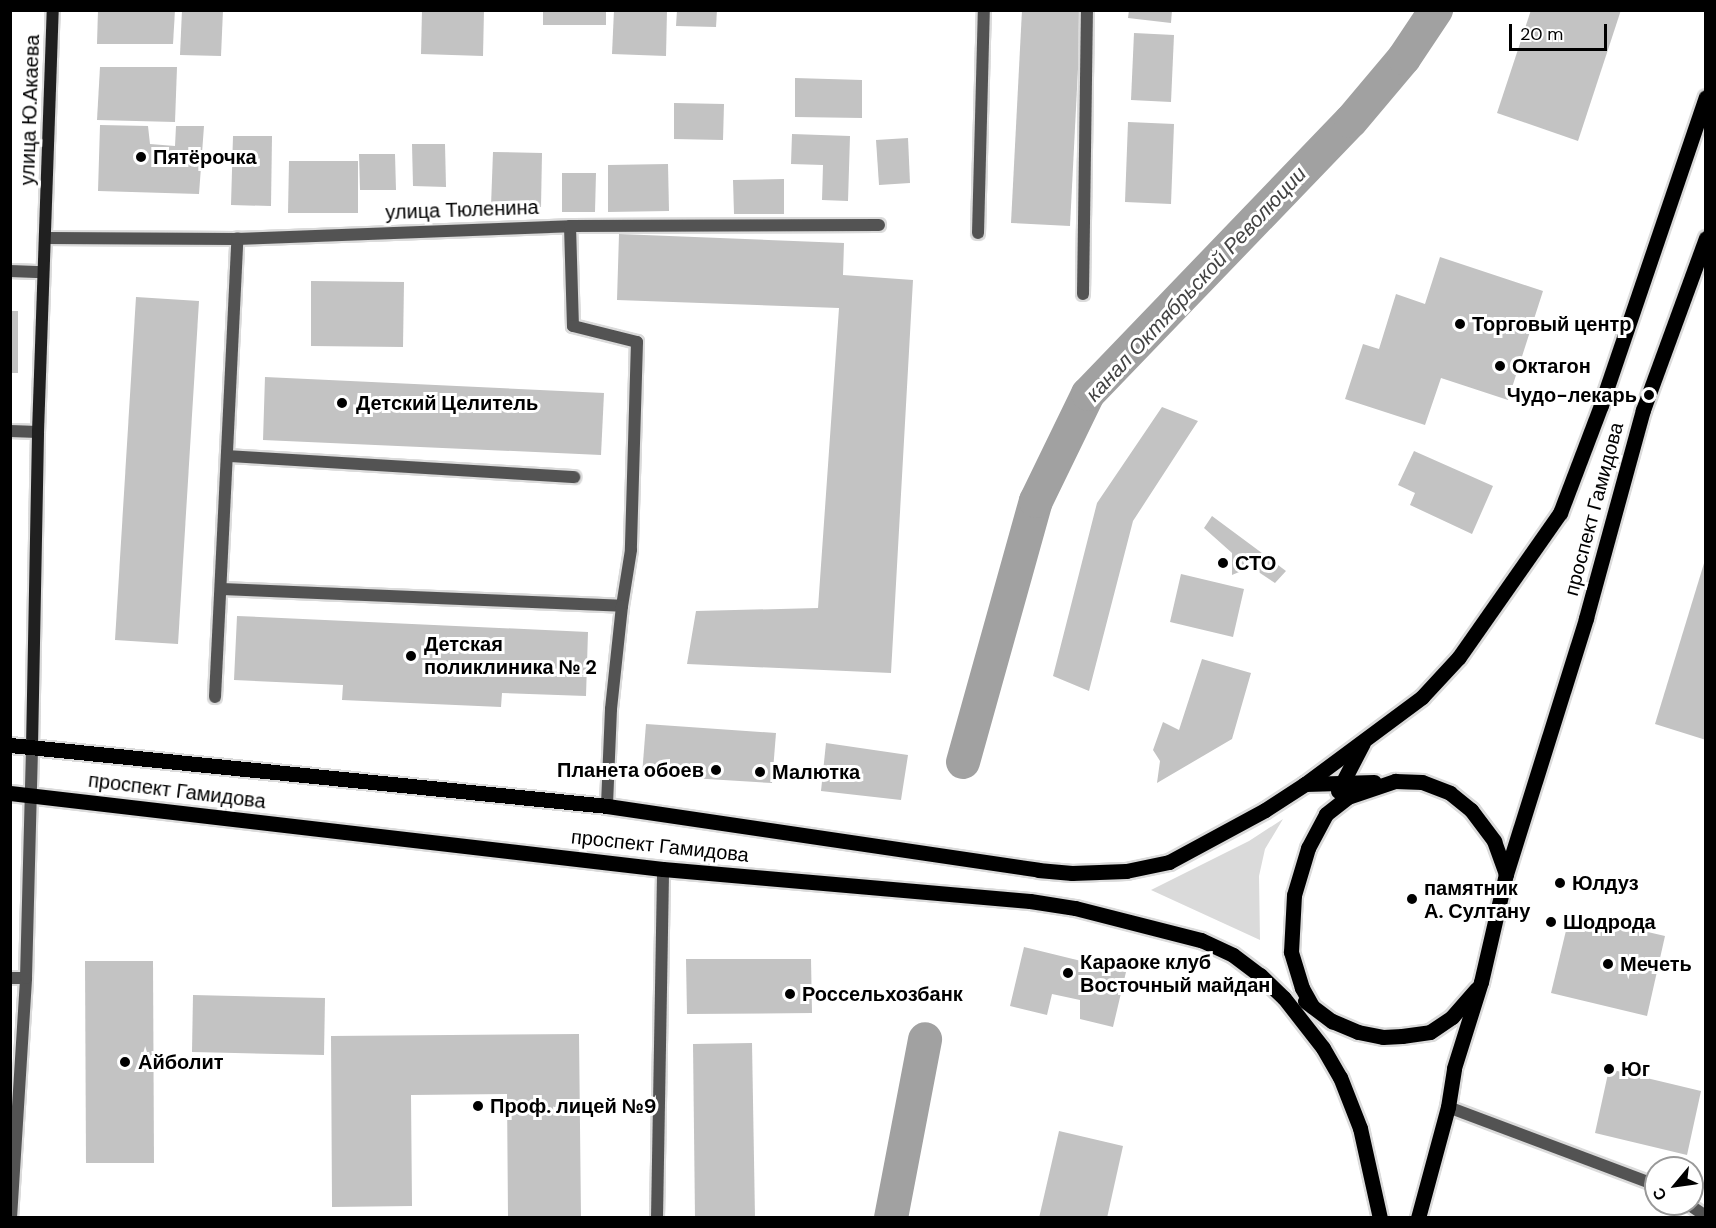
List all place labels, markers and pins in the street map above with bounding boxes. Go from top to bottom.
place label: Пятёрочка [153,145,257,169]
marker: Пятёрочка [134,150,148,164]
place label: Торговый центр [1472,312,1632,336]
marker: Торговый центр [1453,317,1467,331]
place label: Октагон [1512,354,1591,378]
marker: Октагон [1493,359,1507,373]
place label: Чудо-лекарь [1507,383,1637,407]
marker: Чудо-лекарь [1642,388,1656,402]
place label: Детский Целитель [356,391,538,415]
marker: Детский Целитель [333,394,351,412]
place label: СТО [1235,551,1276,575]
marker: СТО [1216,556,1230,570]
place label: Детская поликлиника № 2 [424,632,597,679]
marker: Детская поликлиника № 2 [402,647,420,665]
place label: Планета обоев [557,758,704,782]
place label: Малютка [772,760,860,784]
marker: Планета обоев [709,763,723,777]
marker: Малютка [753,765,767,779]
place label: Юлдуз [1572,871,1639,895]
place label: памятник А. Султану [1424,876,1530,923]
marker: Юлдуз [1553,876,1567,890]
marker: памятник А. Султану [1405,892,1419,906]
place label: Шодрода [1563,910,1656,934]
marker: Шодрода [1544,915,1558,929]
place label: Караоке клуб Восточный майдан [1080,950,1270,997]
place label: Мечеть [1620,952,1692,976]
marker: Мечеть [1601,957,1615,971]
marker: Караоке клуб Восточный майдан [1061,966,1075,980]
place label: Россельхозбанк [802,982,963,1006]
marker: Россельхозбанк [783,987,797,1001]
place label: Айболит [138,1050,224,1074]
marker: Айболит [116,1053,134,1071]
place label: Юг [1621,1057,1650,1081]
marker: Юг [1602,1062,1616,1076]
place label: Проф. лицей №9 [490,1094,656,1118]
marker: Проф. лицей №9 [471,1099,485,1113]

